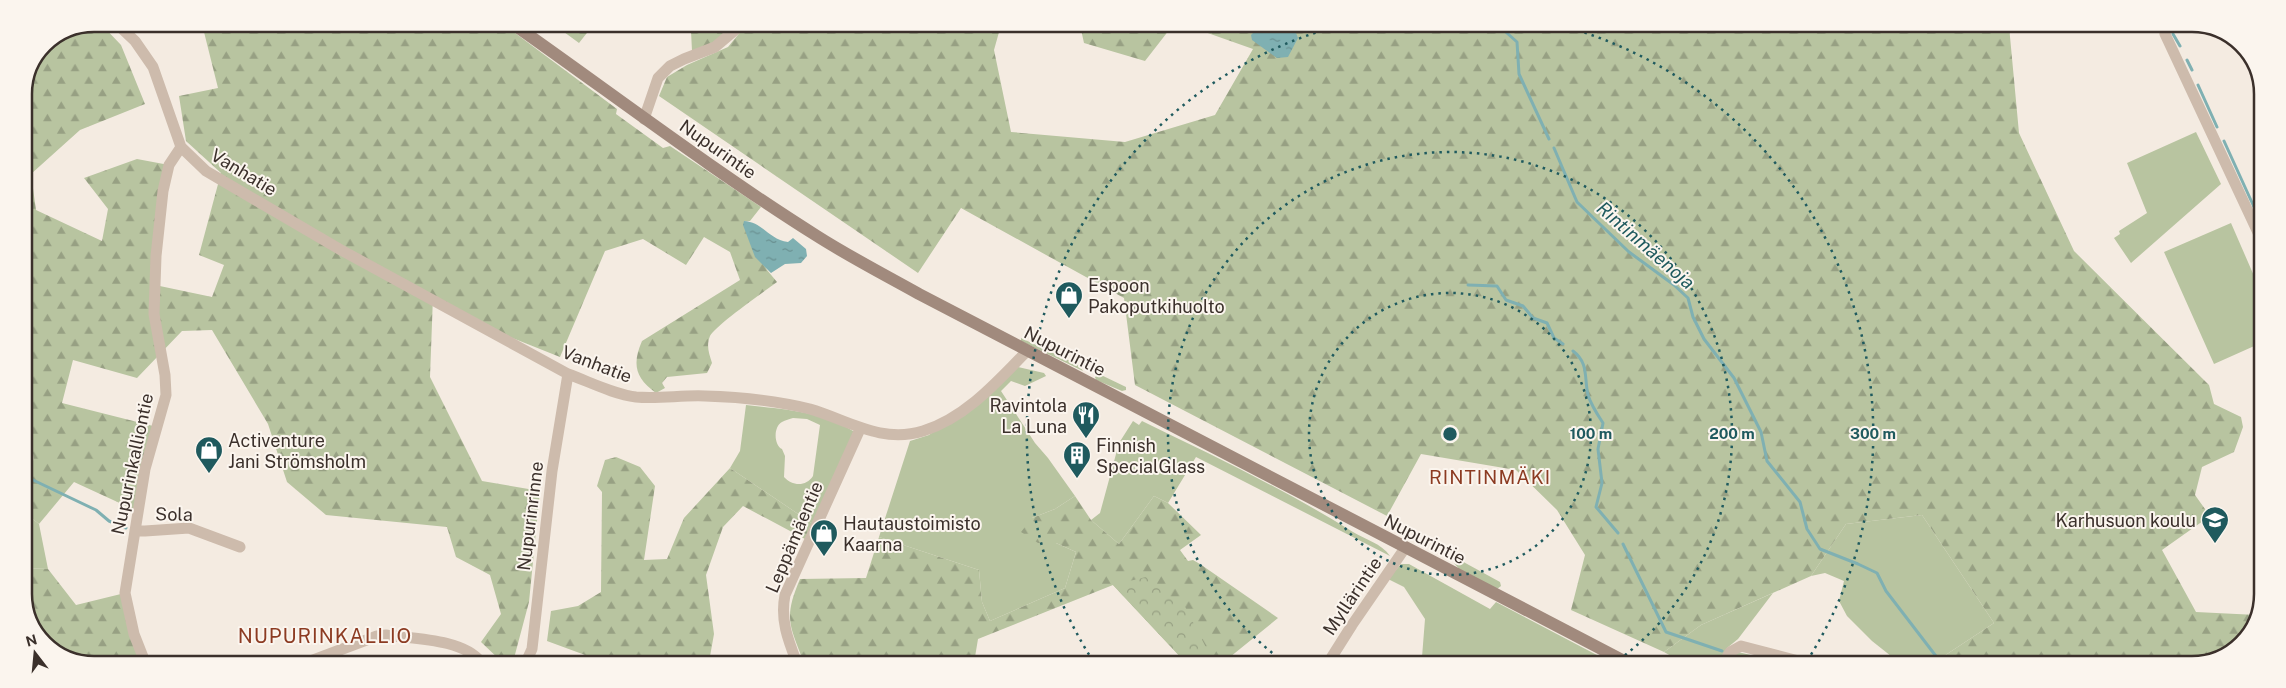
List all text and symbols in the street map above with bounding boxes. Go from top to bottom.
street label: Nupurintie [676,115,760,183]
street label: Vanhatie [207,144,281,200]
water label: Rintinmäenoja [1593,197,1699,293]
place label: Espoon Pakoputkihuolto [1088,275,1225,317]
shop icon: Espoon Pakoputkihuolto [1054,280,1084,319]
street label: Nupurintie [1021,322,1109,380]
street label: Vanhatie [559,341,635,387]
street label: Nupurinkalliontie [107,391,157,537]
place label: Ravintola La Luna [989,395,1067,437]
restaurant icon: Ravintola La Luna [1071,400,1101,439]
centre of rings [1441,425,1459,443]
text: 100 m [1570,425,1612,442]
text: 200 m [1709,425,1755,442]
text: 300 m [1850,425,1896,442]
place label: Activenture Jani Strömsholm [228,430,366,472]
shop icon: Activenture Jani Strömsholm [194,435,224,474]
place label: Finnish SpecialGlass [1096,435,1205,477]
building icon: Finnish SpecialGlass [1062,440,1092,479]
street label: Nupurinrinne [513,460,547,572]
district label: RINTINMÄKI [1429,466,1551,488]
street label: Leppämäentie [761,478,827,596]
street label: Sola [155,503,193,525]
school or university icon: Karhusuon koulu [2200,505,2230,544]
street label: Nupurintie [1381,510,1469,568]
place label: Karhusuon koulu [2056,510,2196,531]
place label: Hautaustoimisto Kaarna [843,513,981,555]
shop icon: Hautaustoimisto Kaarna [809,518,839,557]
street label: Myllärintie [1318,553,1386,639]
district label: NUPURINKALLIO [238,624,412,648]
north arrow [10,628,60,678]
text: N [24,631,39,650]

